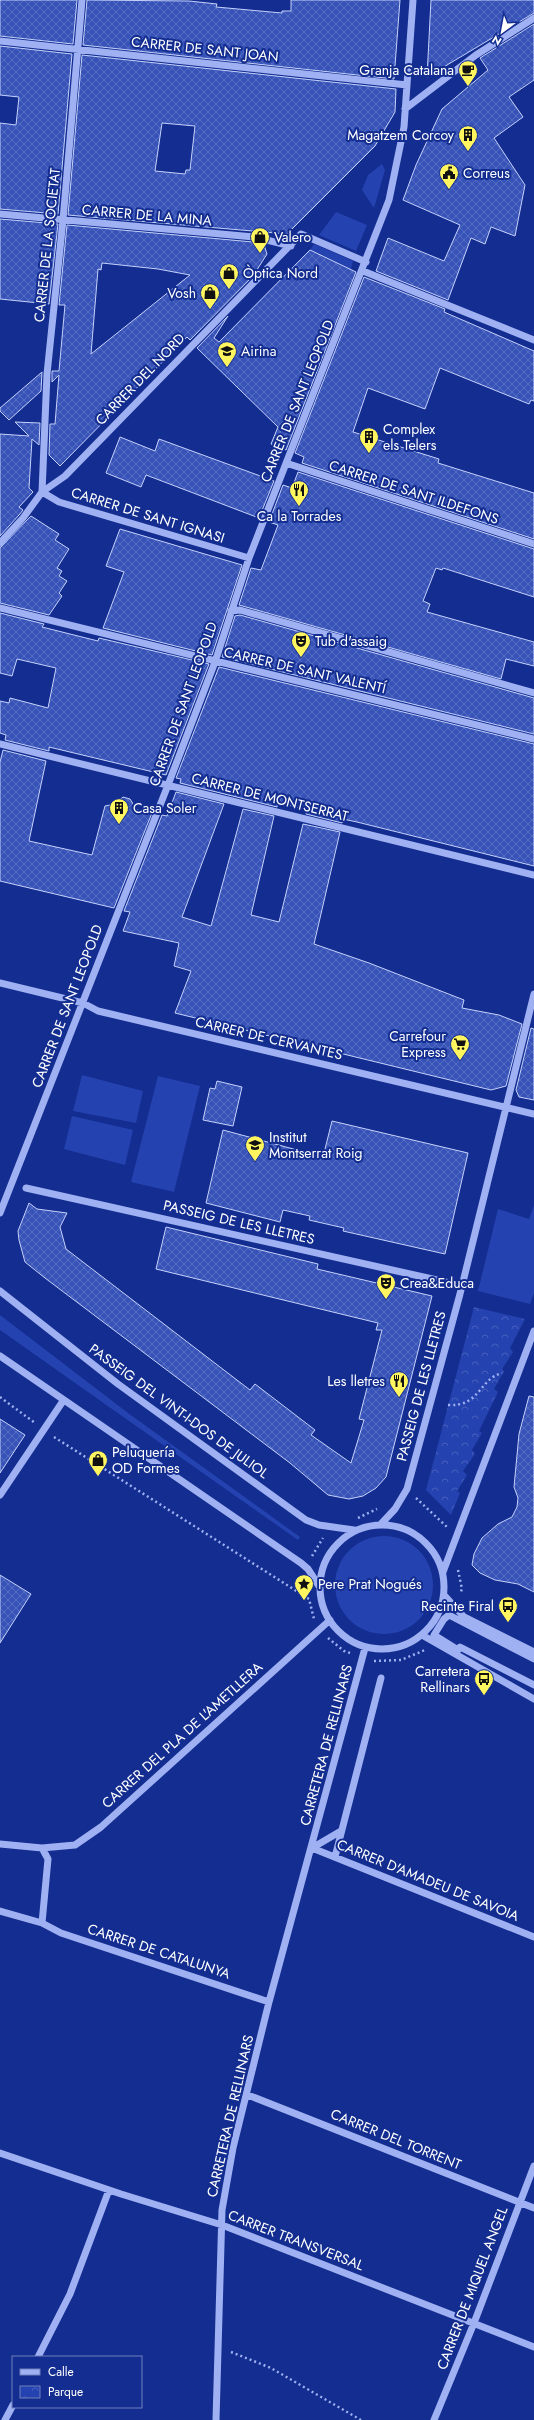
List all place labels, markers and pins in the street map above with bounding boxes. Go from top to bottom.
cafe icon: Granja Catalana [457,59,479,87]
place label: Granja Catalana [359,60,454,80]
building icon: Magatzem Corcoy [457,124,479,152]
place label: Magatzem Corcoy [347,125,455,145]
public building icon: Correus [438,162,460,190]
place label: Correus [463,163,510,183]
shop icon: Valero [249,226,271,254]
place label: Valero [274,227,312,247]
shop icon: Òptica Nord [218,262,240,290]
place label: Òptica Nord [243,263,318,283]
shop icon: Vosh [199,282,221,310]
place label: Vosh [167,283,196,303]
school or university icon: Airina [216,340,238,368]
place label: Airina [241,341,276,361]
place label: Complex els Telers [383,419,437,455]
building icon: Complex els Telers [358,426,380,454]
restaurant icon: Ca la Torrades [288,479,310,507]
place label: Ca la Torrades [257,506,342,526]
theatre icon: Tub d'assaig [290,630,312,658]
place label: Tub d'assaig [315,631,387,651]
building icon: Casa Soler [108,797,130,825]
place label: Casa Soler [133,798,197,818]
place label: Carrefour Express [389,1026,446,1062]
supermarket icon: Carrefour Express [449,1033,471,1061]
place label: Institut Montserrat Roig [269,1127,363,1163]
school or university icon: Institut Montserrat Roig [244,1134,266,1162]
theatre icon: Crea&Educa [375,1272,397,1300]
place label: Crea&Educa [400,1273,474,1293]
restaurant icon: Les lletres [388,1370,410,1398]
place label: Les lletres [327,1371,385,1391]
place label: Peluquería OD Formes [112,1442,180,1478]
shop icon: Peluquería OD Formes [87,1449,109,1477]
place icon: Pere Prat Nogués [293,1573,315,1601]
place label: Pere Prat Nogués [318,1574,422,1594]
bus stop icon: Recinte Firal [497,1595,519,1623]
place label: Recinte Firal [421,1596,494,1616]
place label: Carretera Rellinars [415,1661,470,1697]
bus stop icon: Carretera Rellinars [473,1668,495,1696]

